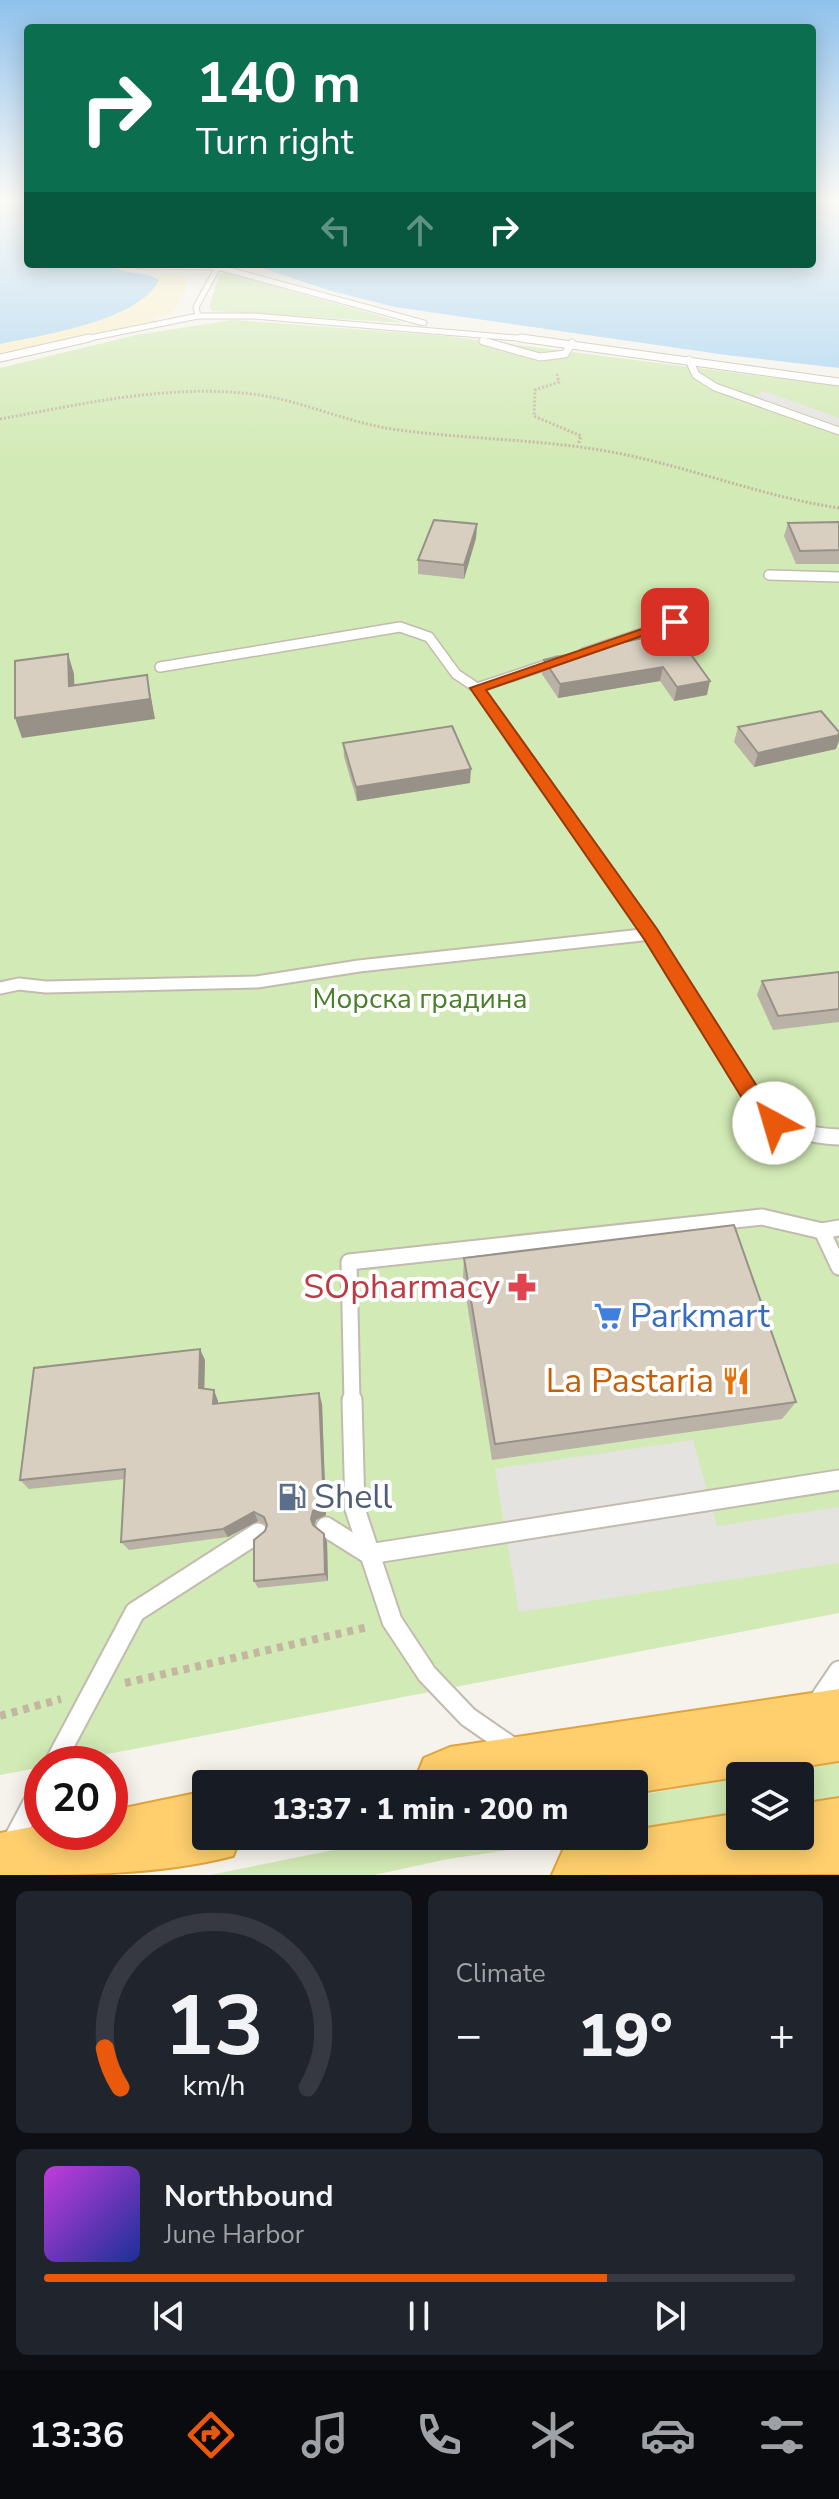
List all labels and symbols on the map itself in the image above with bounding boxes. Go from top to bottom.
pin [641,588,709,656]
park label: Морска градина [313,980,528,1018]
position arrow [732,1081,816,1165]
place label: SOpharmacy [303,1264,501,1310]
pharmacy icon: SOpharmacy [507,1272,537,1302]
place label: Parkmart [630,1293,771,1339]
supermarket icon: Parkmart [593,1301,623,1331]
place label: La Pastaria [546,1358,714,1404]
restaurant icon: La Pastaria [721,1366,751,1396]
place label: Shell [314,1474,392,1520]
fuel station icon: Shell [277,1482,307,1512]
speed limit sign: 20 [24,1746,128,1850]

